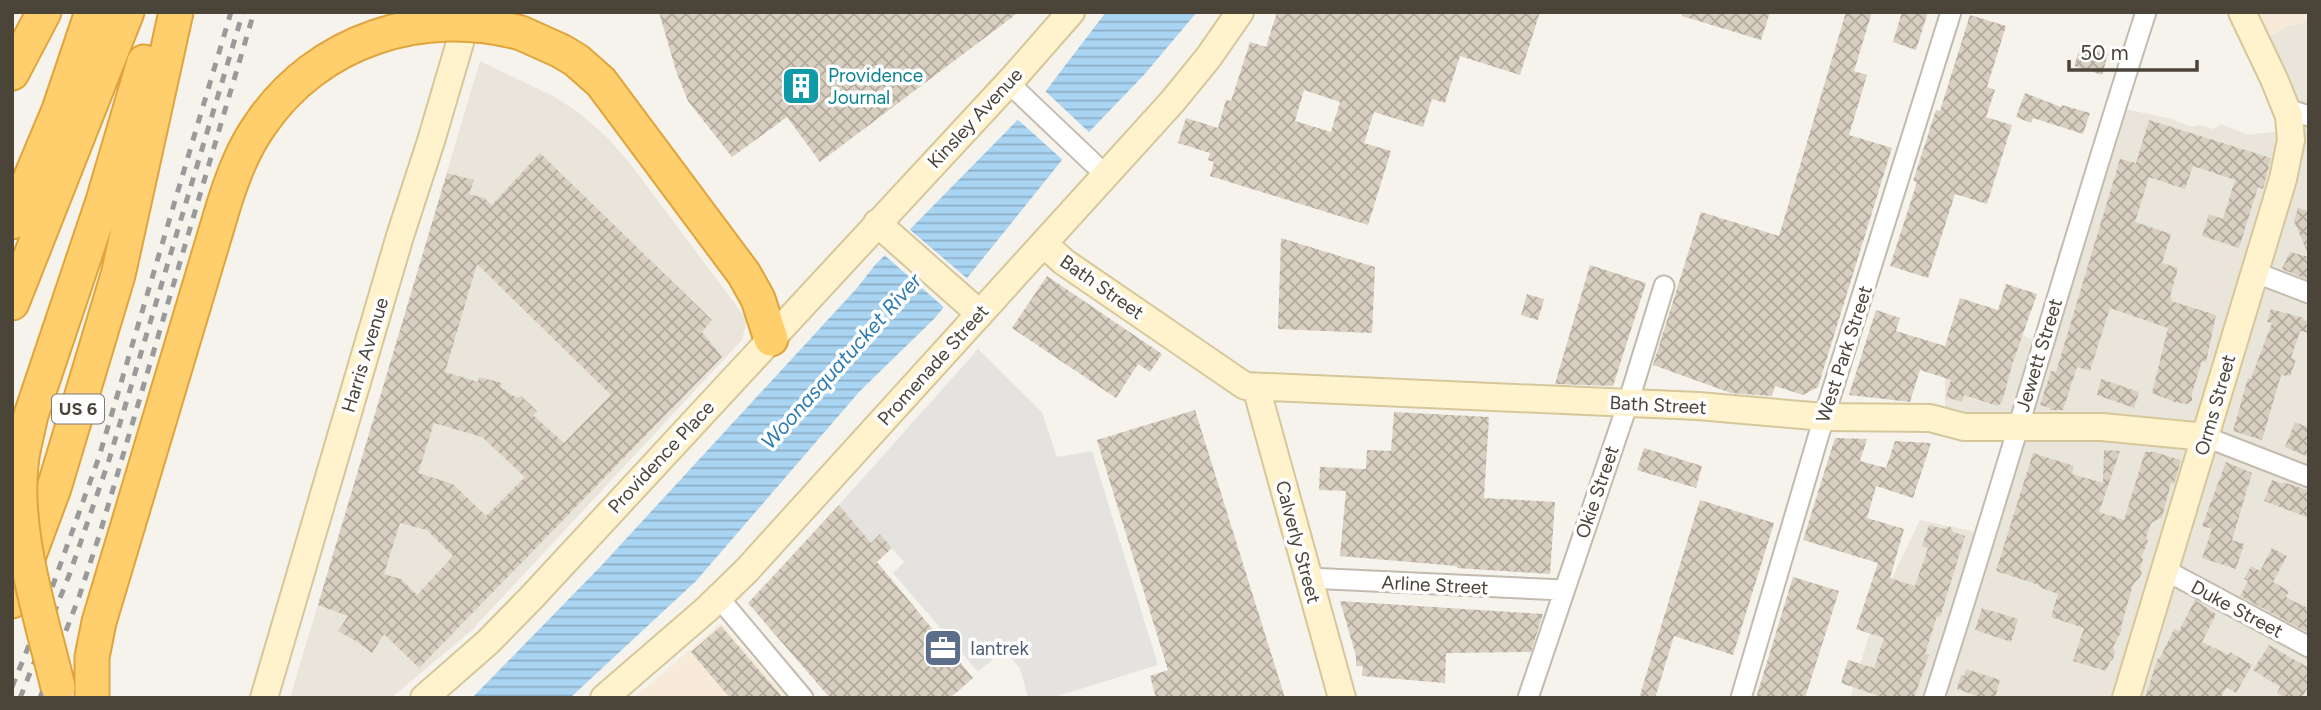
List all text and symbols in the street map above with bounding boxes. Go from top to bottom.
scale bar [2069,28,2197,72]
text: 50 m [2080,40,2129,65]
street label: Kinsley Avenue [923,63,1027,173]
place label: Providence Journal [828,64,923,109]
building icon: Providence Journal [780,65,822,107]
street label: Bath Street [1056,250,1148,324]
water label: Woonasquatucket River [756,267,927,454]
street label: West Park Street [1811,283,1877,425]
street label: Harris Avenue [337,295,393,415]
street label: Jewett Street [2011,296,2067,414]
street label: Promenade Street [873,300,993,430]
street label: Orms Street [2190,352,2240,458]
street label: Bath Street [1609,391,1707,419]
road number: US 6 [52,394,104,424]
street label: Providence Place [603,396,719,518]
street label: Okie Street [1570,443,1624,541]
street label: Calverly Street [1271,478,1325,606]
street label: Arline Street [1381,571,1489,599]
street label: Duke Street [2187,575,2287,643]
office icon: Iantrek [922,627,964,669]
place label: Iantrek [970,637,1029,660]

